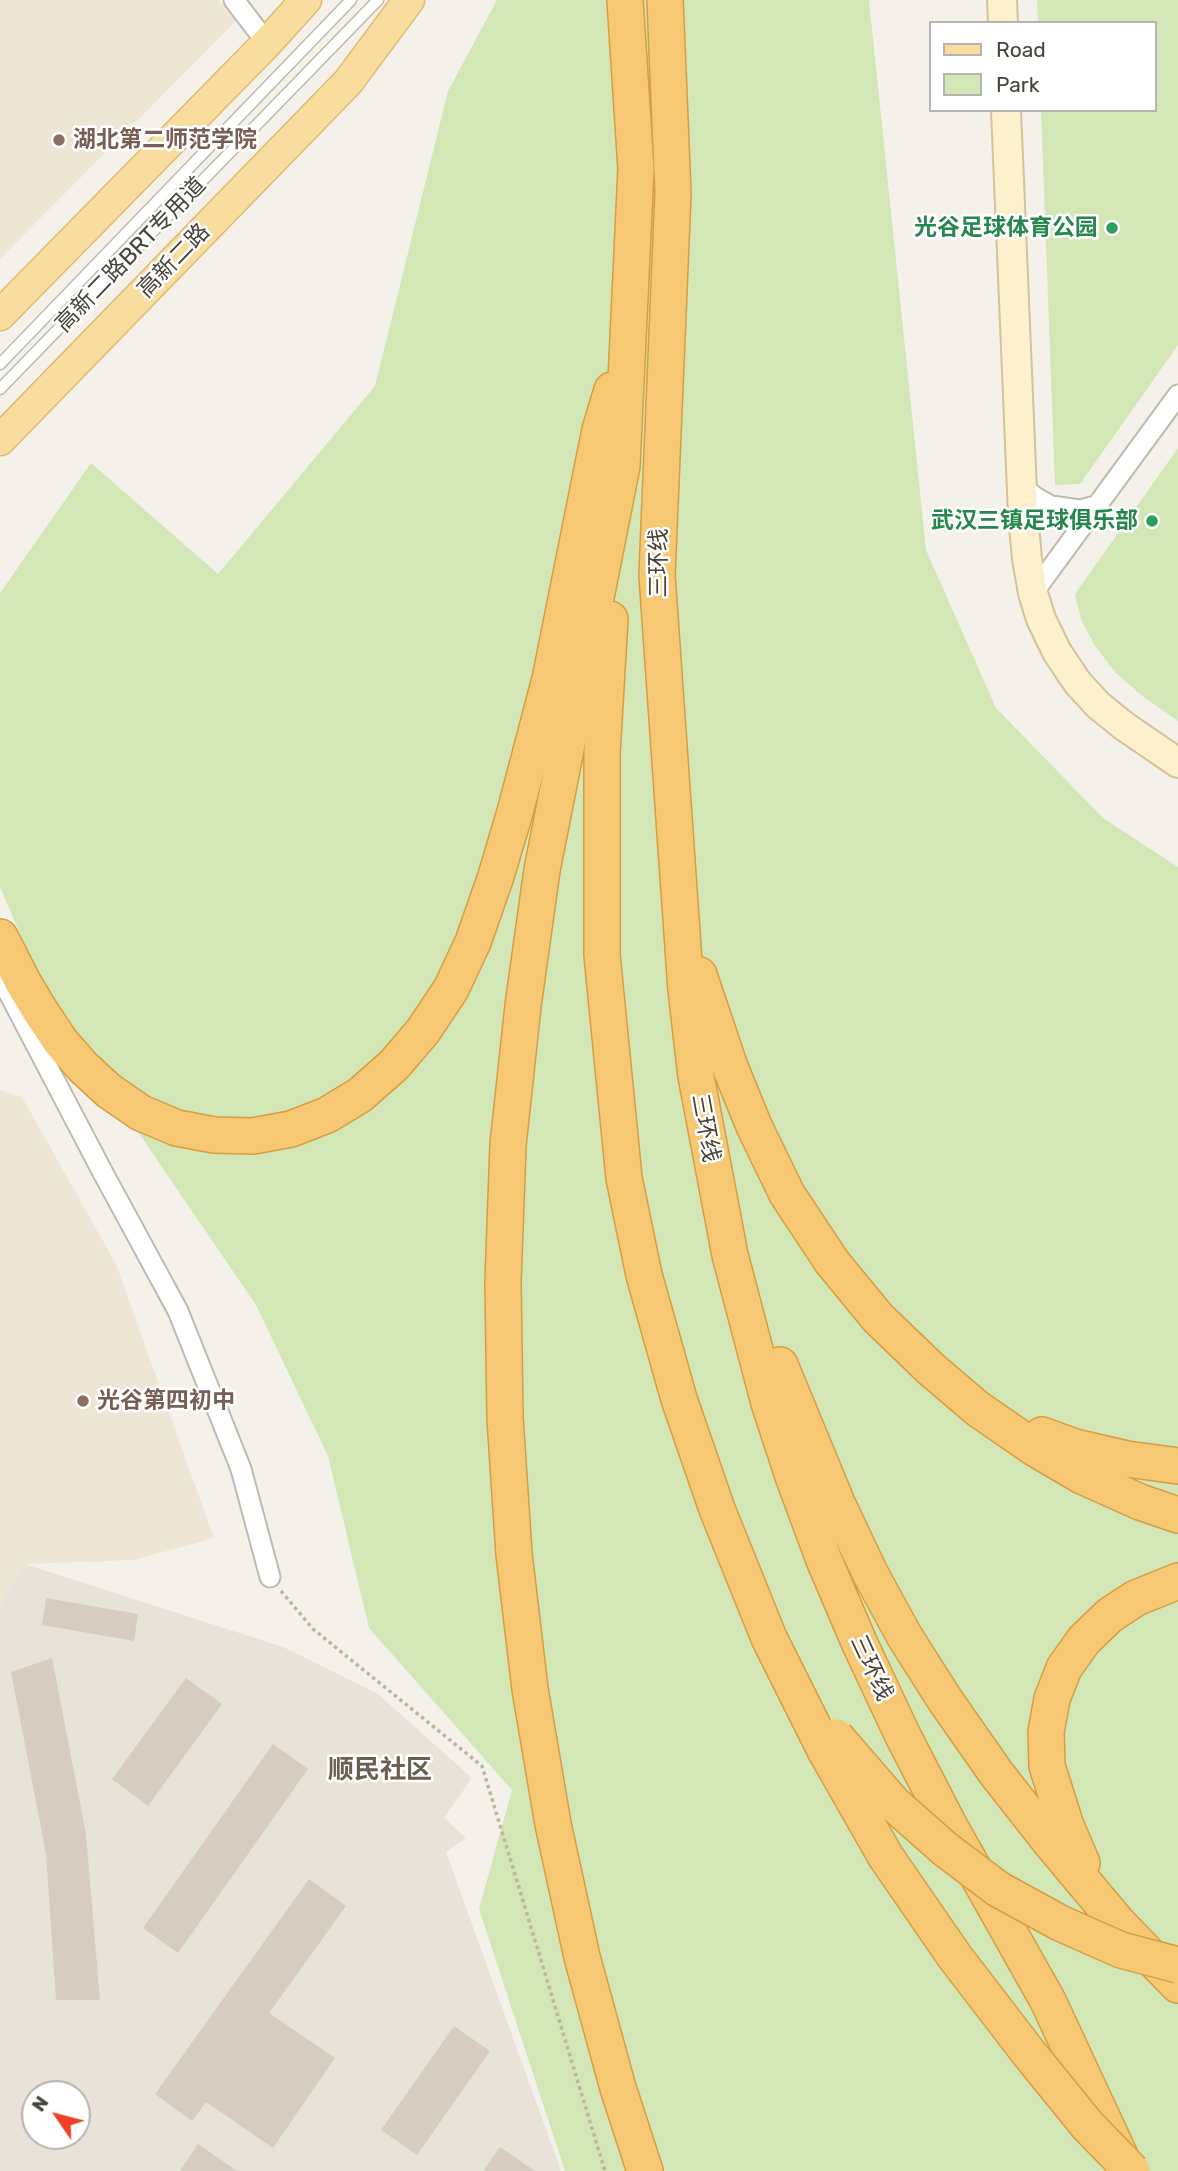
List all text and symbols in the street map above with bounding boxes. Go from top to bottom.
legend [930,21,1157,112]
text: Road [996,37,1046,62]
text: Park [996,72,1040,97]
place label: 湖北第二师范学院 [73,126,257,154]
marker: 湖北第二师范学院 [51,132,67,148]
street label: 高新二路BRT专用道 [50,172,212,338]
place label: 光谷足球体育公园 [914,214,1098,242]
street label: 高新二路 [132,218,216,304]
marker: 光谷足球体育公园 [1104,220,1120,236]
place label: 武汉三镇足球俱乐部 [931,507,1138,535]
marker: 武汉三镇足球俱乐部 [1144,513,1160,529]
street label: 三环线 [645,529,673,597]
street label: 三环线 [685,1092,725,1164]
place label: 光谷第四初中 [97,1387,235,1415]
marker: 光谷第四初中 [75,1393,91,1409]
street label: 三环线 [844,1631,898,1705]
district label: 顺民社区 [328,1754,432,1786]
north arrow [21,2080,91,2150]
text: N [27,2092,53,2116]

